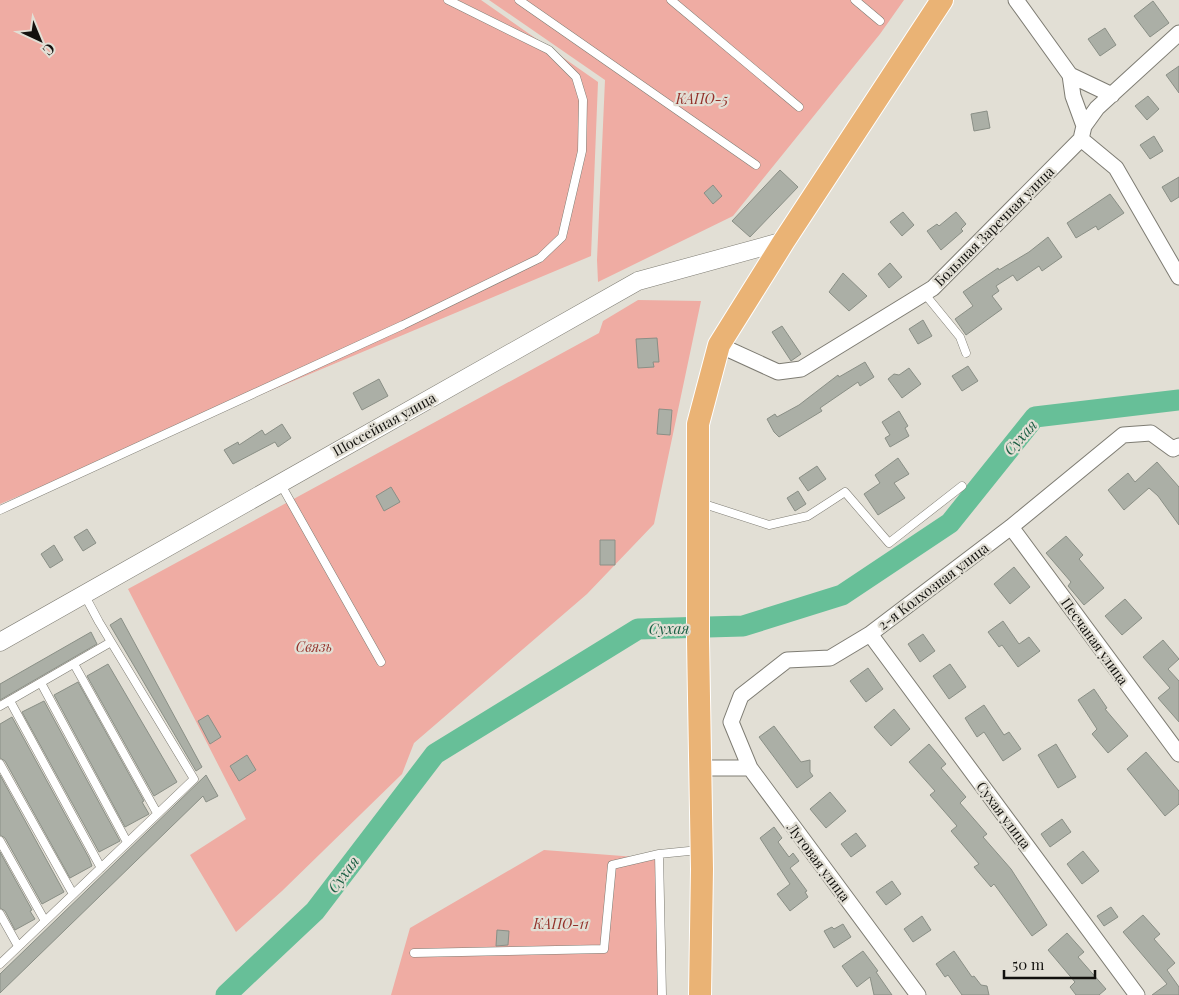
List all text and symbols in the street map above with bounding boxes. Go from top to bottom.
north arrow [15,15,65,65]
text: С [39,39,60,60]
park label: КАПО-5 [675,89,729,108]
street label: Большая Заречная улица [930,162,1058,290]
street label: Шоссейная улица [329,388,439,460]
water label: Сухая [999,415,1041,459]
street label: 2-я Колхозная улица [874,538,992,634]
street label: Песчаная улица [1057,594,1133,688]
water label: Сухая [648,618,690,638]
park label: Связь [296,637,332,656]
street label: Сухая улица [972,777,1036,853]
street label: Луговая улица [782,818,855,905]
water label: Сухая [323,852,363,896]
park label: КАПО-11 [532,914,589,933]
scale bar [1004,948,1095,980]
text: 50 m [1012,954,1045,974]

